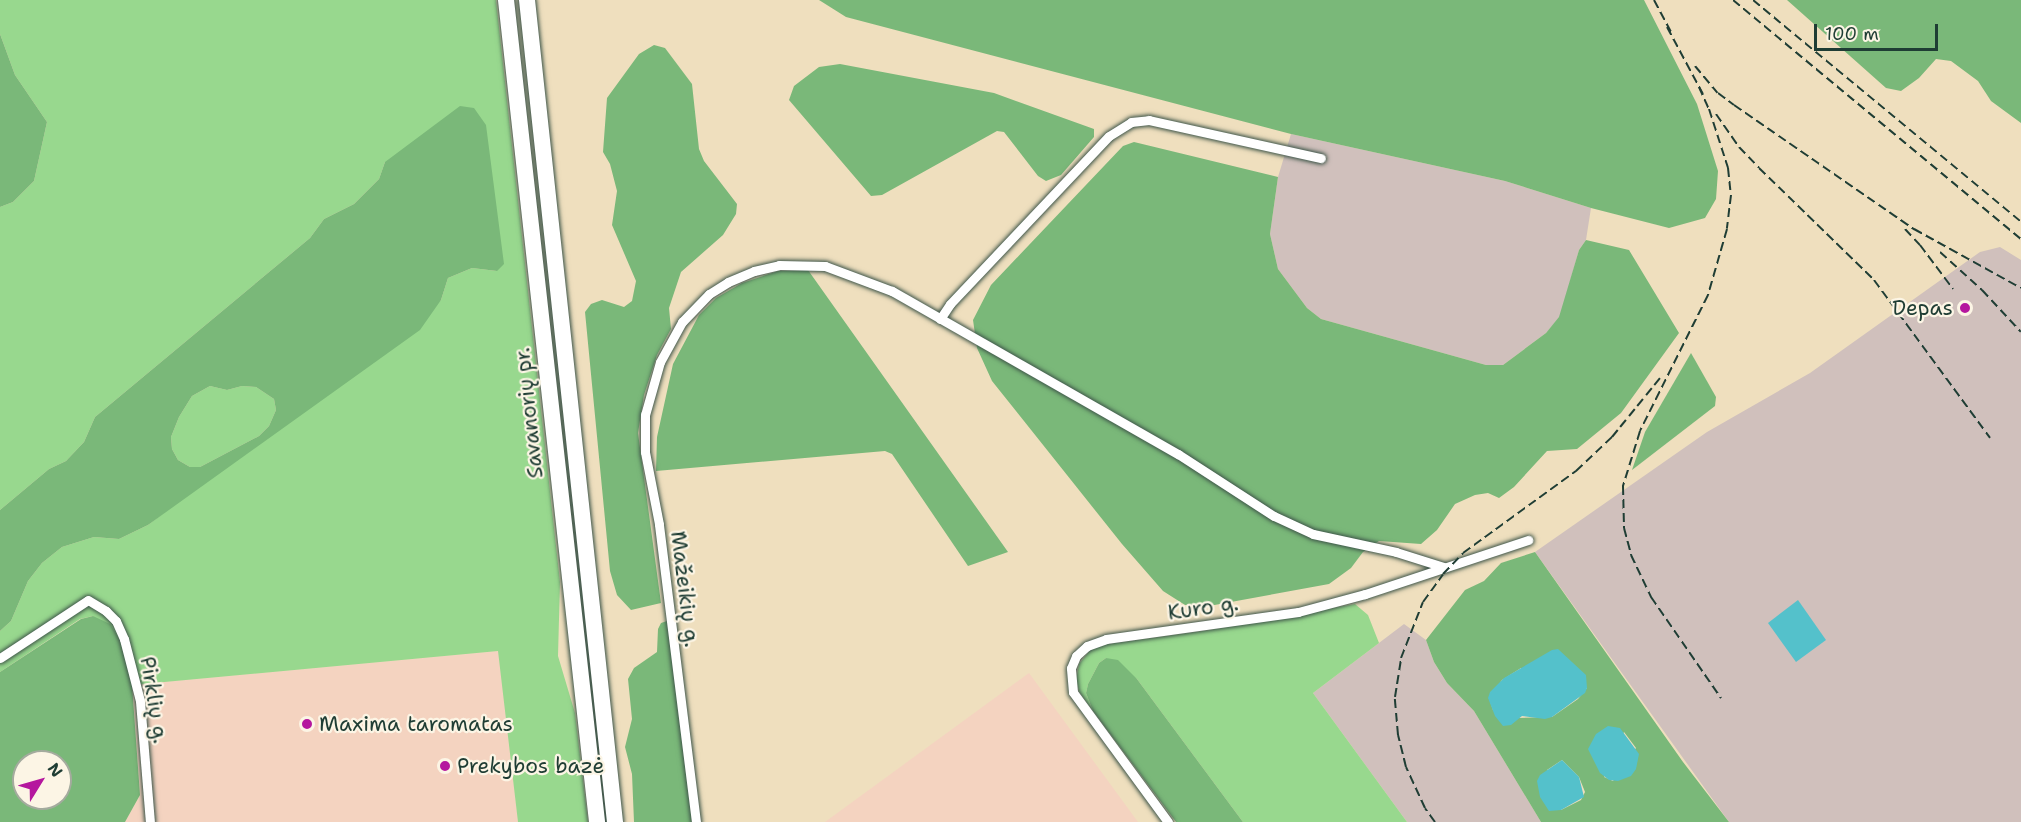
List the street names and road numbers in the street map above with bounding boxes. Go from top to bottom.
street label: Savanorių pr. [510,346,548,480]
street label: Mažeikių g. [665,529,705,649]
street label: Kuro g. [1166,591,1240,625]
street label: Pirklių g. [135,655,173,745]

